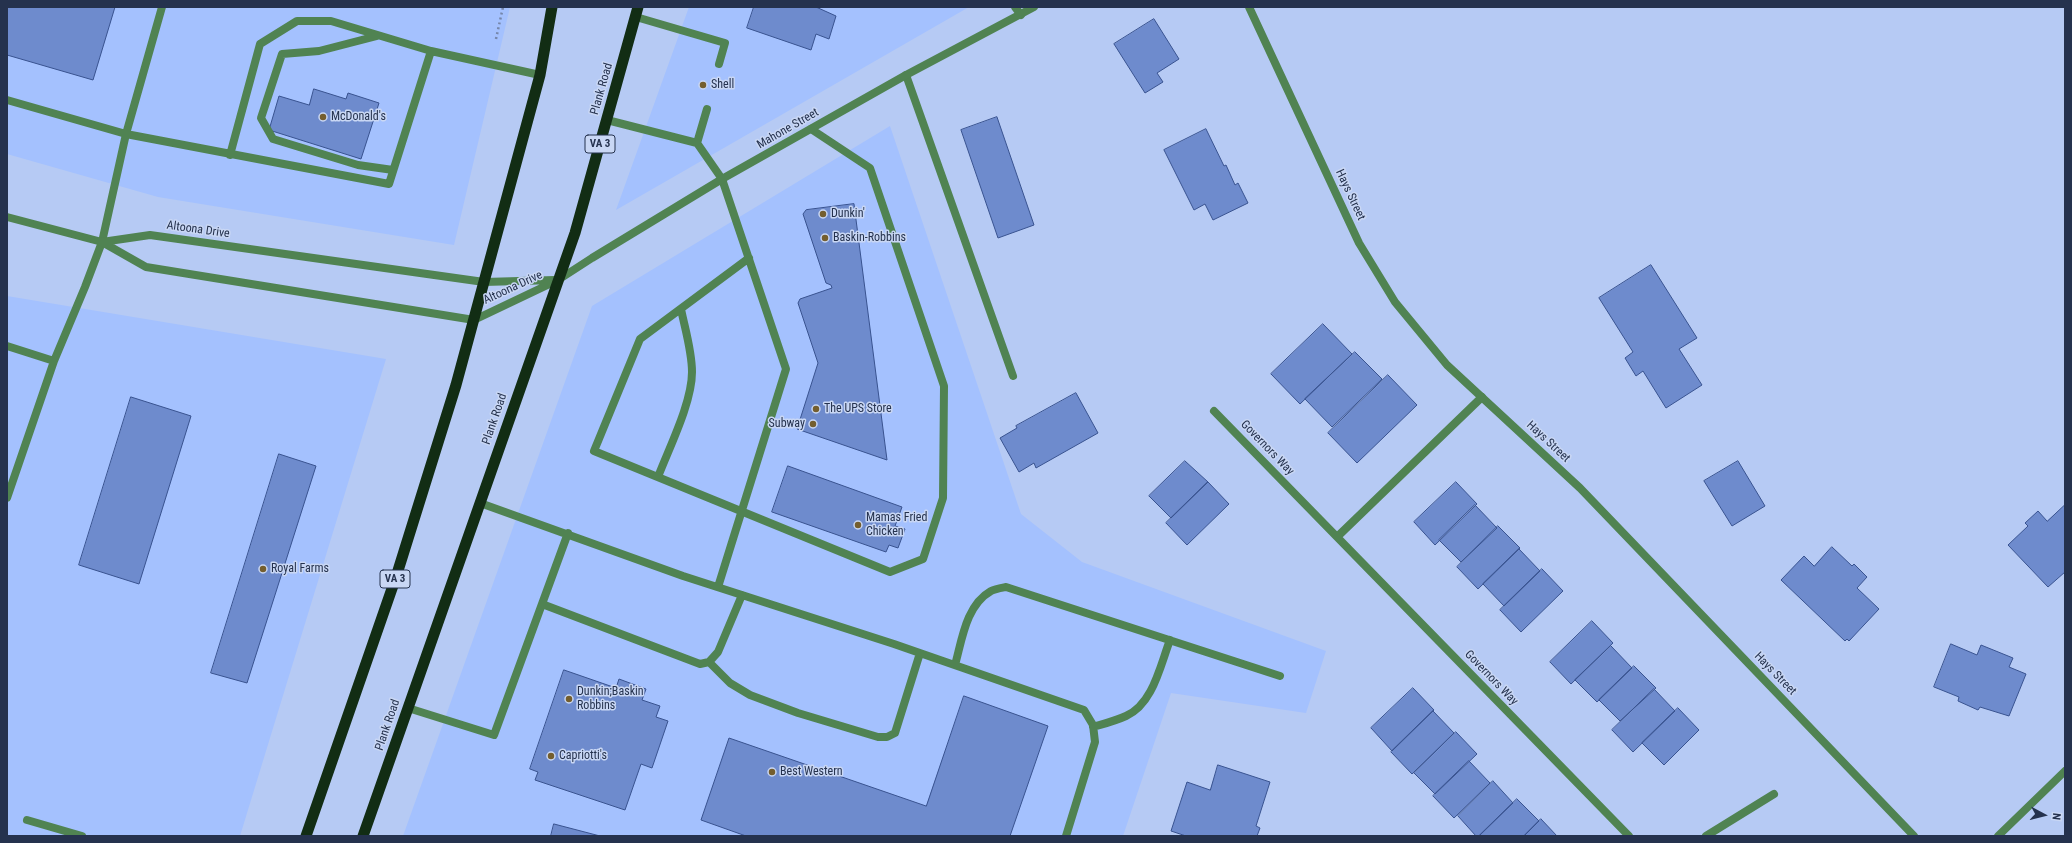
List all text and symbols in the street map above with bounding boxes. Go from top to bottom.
street label: Plank Road [588,61,616,117]
place label: Shell [711,78,734,92]
marker: Shell [698,80,708,90]
street label: Mahone Street [755,106,821,152]
place label: McDonald's [331,110,386,124]
marker: McDonald's [318,112,328,122]
road number: VA 3 [585,135,615,153]
street label: Hays Street [1332,167,1368,223]
place label: Dunkin' [831,207,865,221]
marker: Dunkin' [818,209,828,219]
street label: Altoona Drive [166,218,230,242]
place label: Baskin-Robbins [833,231,906,245]
marker: Baskin-Robbins [820,233,830,243]
street label: Altoona Drive [481,268,545,308]
street label: Plank Road [480,391,510,447]
place label: The UPS Store [824,402,892,416]
marker: The UPS Store [811,404,821,414]
place label: Subway [769,417,805,431]
street label: Governors Way [1237,418,1297,478]
street label: Hays Street [1523,418,1573,466]
marker: Subway [808,419,818,429]
place label: Mamas Fried Chicken [866,511,927,539]
marker: Mamas Fried Chicken [853,520,863,530]
place label: Royal Farms [271,562,329,576]
marker: Royal Farms [258,564,268,574]
road number: VA 3 [380,570,410,588]
street label: Governors Way [1461,648,1521,708]
street label: Hays Street [1751,649,1799,699]
place label: Dunkin;Baskin Robbins [577,685,644,713]
marker: Dunkin;Baskin Robbins [564,694,574,704]
street label: Plank Road [373,697,403,753]
place label: Capriotti's [559,749,607,763]
marker: Capriotti's [546,751,556,761]
place label: Best Western [780,765,843,779]
marker: Best Western [767,767,777,777]
north arrow [2024,795,2064,835]
text: N [2050,812,2063,821]

